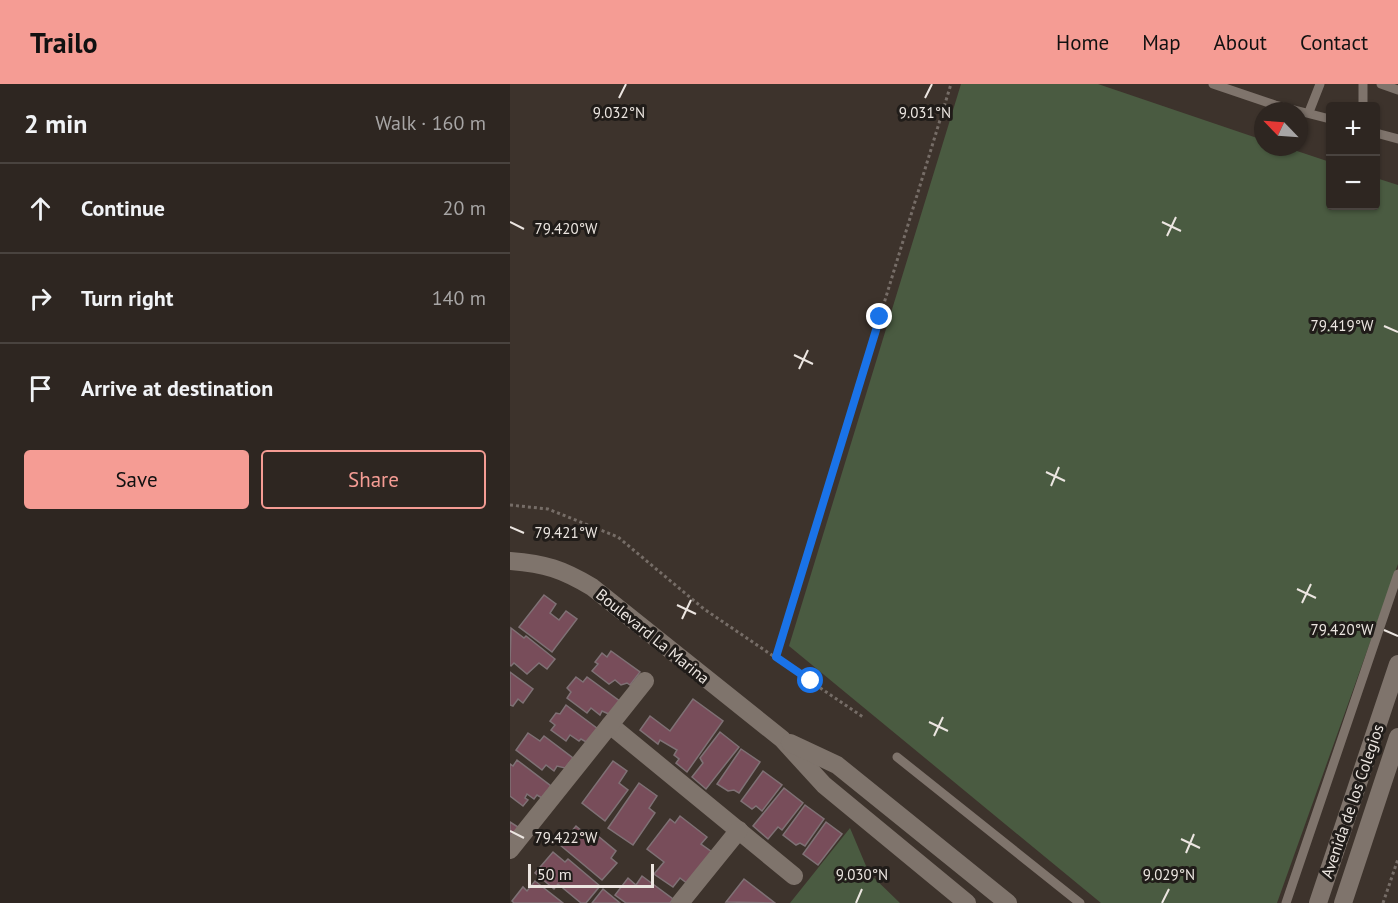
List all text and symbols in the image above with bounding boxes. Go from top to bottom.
text: Trailo [30,24,97,61]
text: Home [1056,29,1109,56]
text: Map [1142,29,1181,56]
text: About [1214,29,1267,56]
text: Contact [1300,29,1368,56]
north arrow [1254,102,1308,156]
map controls [1326,102,1380,210]
button: + [1326,102,1380,156]
text: 9.032°N [593,103,645,122]
text: 9.031°N [899,103,951,122]
text: 2 min [24,107,87,140]
text: Walk · 160 m [375,110,486,136]
button: − [1326,156,1380,210]
icon: ahead [24,192,57,225]
text: Continue [81,194,165,222]
text: 20 m [443,195,486,221]
text: 79.420°W [535,219,598,238]
icon: right [24,282,57,315]
text: Turn right [81,284,173,312]
text: 140 m [432,285,486,311]
route end [866,303,892,329]
text: 79.419°W [1311,316,1374,335]
icon: arrive [24,372,57,405]
text: Arrive at destination [81,374,273,402]
button: Save [24,450,249,509]
button: Share [261,450,486,509]
text: 79.421°W [535,523,598,542]
street label: Boulevard La Marina [592,584,714,688]
text: 79.420°W [1311,620,1374,639]
route start [797,667,823,693]
street label: Avenida de los Colegios [1316,721,1388,881]
text: 79.422°W [535,828,598,847]
scale bar [528,861,654,888]
text: 50 m [537,864,572,884]
text: 9.030°N [836,865,888,884]
text: 9.029°N [1143,865,1195,884]

